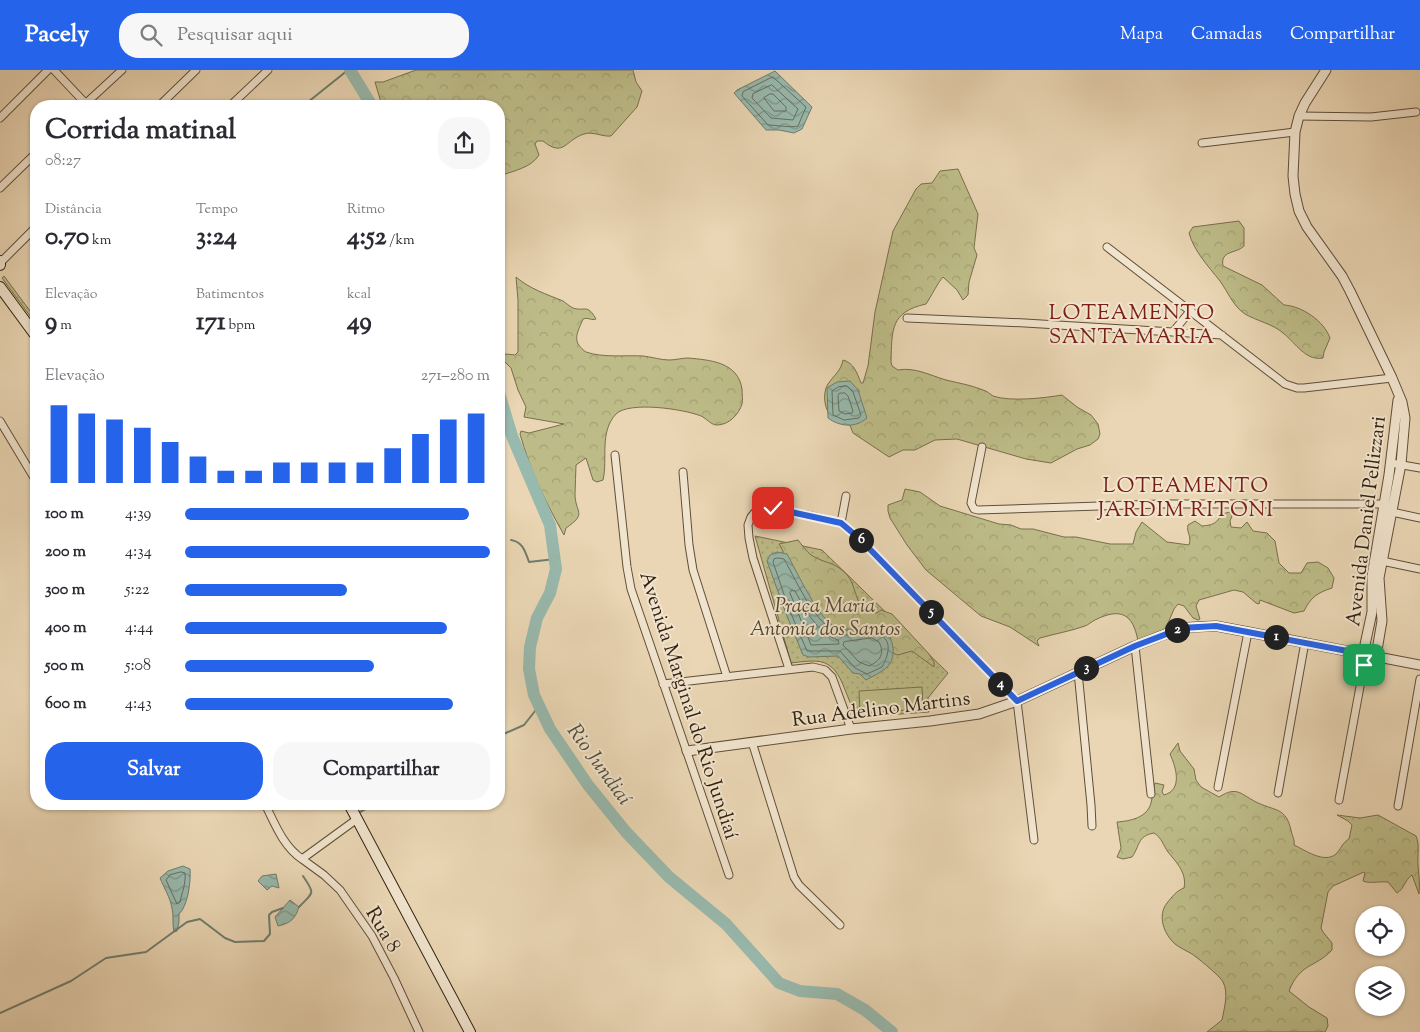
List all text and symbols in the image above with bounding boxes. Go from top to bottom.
search box [119,13,469,58]
text: Pacely [25,18,89,52]
icon: search [137,21,165,49]
text: Pesquisar aqui [177,22,293,49]
text: Mapa [1120,22,1163,48]
text: Camadas [1191,22,1262,48]
text: Compartilhar [1290,22,1395,48]
text: Corrida matinal [45,111,236,151]
button: share [438,117,490,169]
text: 08:27 [45,150,81,173]
text: Distância [45,200,102,220]
text: Tempo [196,200,238,220]
text: Ritmo [347,200,385,220]
text: 0.70 [45,220,89,256]
text: 3:24 [196,220,237,256]
text: 4:52 [347,220,386,256]
text: km [89,231,111,251]
text: /km [386,231,415,251]
text: Elevação [45,285,97,305]
text: Batimentos [196,285,264,305]
text: kcal [347,285,371,305]
district label: LOTEAMENTO SANTA MARIA [1049,299,1215,353]
text: 9 [45,305,57,341]
text: 171 [196,305,226,341]
text: 49 [347,305,372,341]
text: m [57,316,72,336]
text: bpm [226,316,255,336]
text: Elevação [45,365,105,388]
text: 271–280 m [421,365,490,388]
street label: Avenida Daniel Pellizzari [1340,414,1395,628]
district label: LOTEAMENTO JARDIM RITONI [1097,472,1274,526]
pin [752,487,794,529]
icon: check [759,494,787,522]
text: 100 m [45,503,84,526]
text: 4:39 [125,503,151,526]
pin: 6 [848,528,874,552]
text: 6 [858,530,865,550]
text: 200 m [45,541,86,564]
text: 4:34 [125,541,152,564]
street label: Avenida Marginal do Rio Jundiaí [631,568,745,844]
text: 300 m [45,579,85,602]
text: 5:22 [125,579,150,602]
park label: Praça Maria Antonia dos Santos [750,593,901,645]
pin: 5 [918,600,944,624]
text: 5 [929,602,934,622]
text: 400 m [45,617,87,640]
text: 4:44 [125,617,153,640]
pin: 2 [1164,618,1190,642]
text: 2 [1174,620,1181,640]
pin: 1 [1264,624,1288,650]
text: 1 [1274,627,1279,647]
pin [1343,644,1385,686]
icon: arrive [1350,651,1378,679]
text: 500 m [45,655,84,678]
text: 5:08 [125,655,151,678]
pin: 3 [1074,656,1098,680]
text: 3 [1084,658,1089,678]
pin: 4 [988,672,1012,696]
text: 4 [997,674,1004,694]
street label: Rua Adelino Martins [790,685,972,736]
text: 600 m [45,693,87,716]
text: 4:43 [125,693,152,716]
water label: Rio Jundiaí [559,718,639,813]
button: Salvar [45,742,263,800]
button: Compartilhar [273,742,490,800]
street label: Rua 8 [357,902,407,959]
map controls [1355,906,1405,1016]
button: locate [1355,906,1405,956]
button: layers [1355,966,1405,1016]

